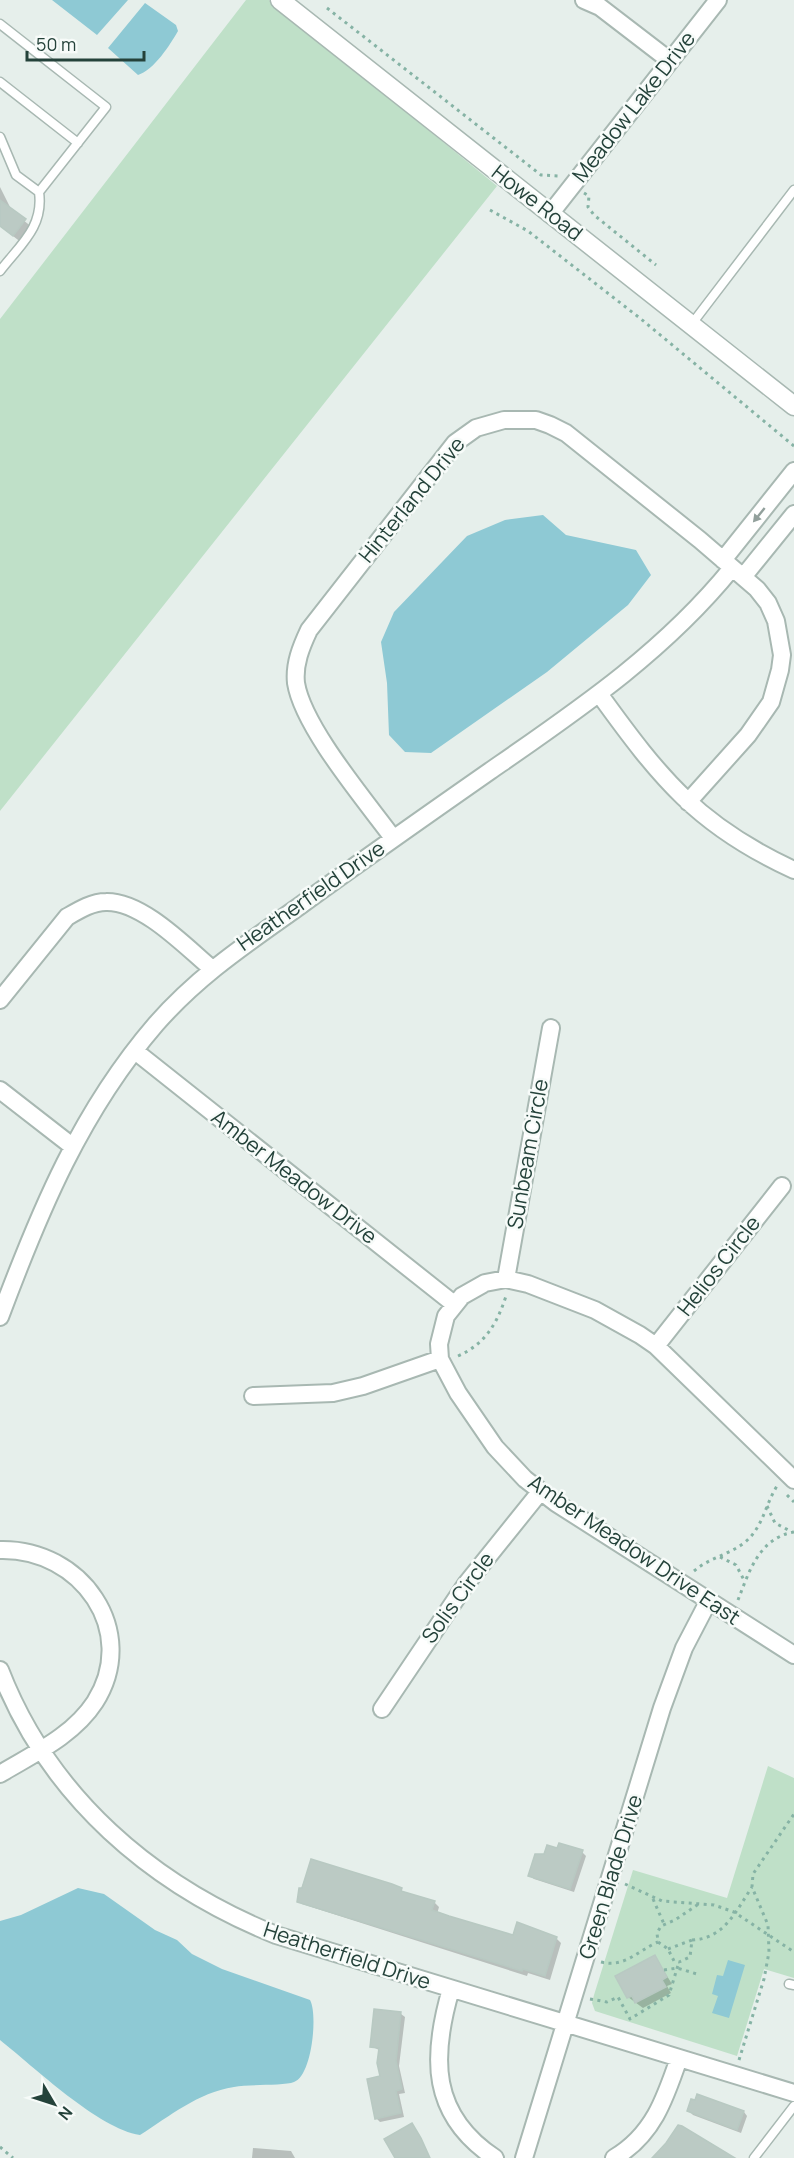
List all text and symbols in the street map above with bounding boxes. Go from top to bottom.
scale bar [27,24,144,62]
street label: Meadow Lake Drive [565,25,701,188]
text: 50 m [36,32,76,56]
street label: Howe Road [486,158,589,247]
street label: Hinterland Drive [352,431,471,568]
one-way arrow [753,508,765,523]
street label: Heatherfield Drive [231,834,390,957]
street label: Sunbeam Circle [500,1077,554,1231]
street label: Amber Meadow Drive [206,1103,383,1250]
street label: Helios Circle [670,1210,766,1321]
street label: Amber Meadow Drive East [523,1468,746,1631]
street label: Solis Circle [415,1546,500,1649]
street label: Green Blade Drive [572,1791,648,1962]
street label: Heatherfield Drive [260,1915,435,1995]
north arrow [24,2074,84,2134]
text: N [53,2102,78,2125]

